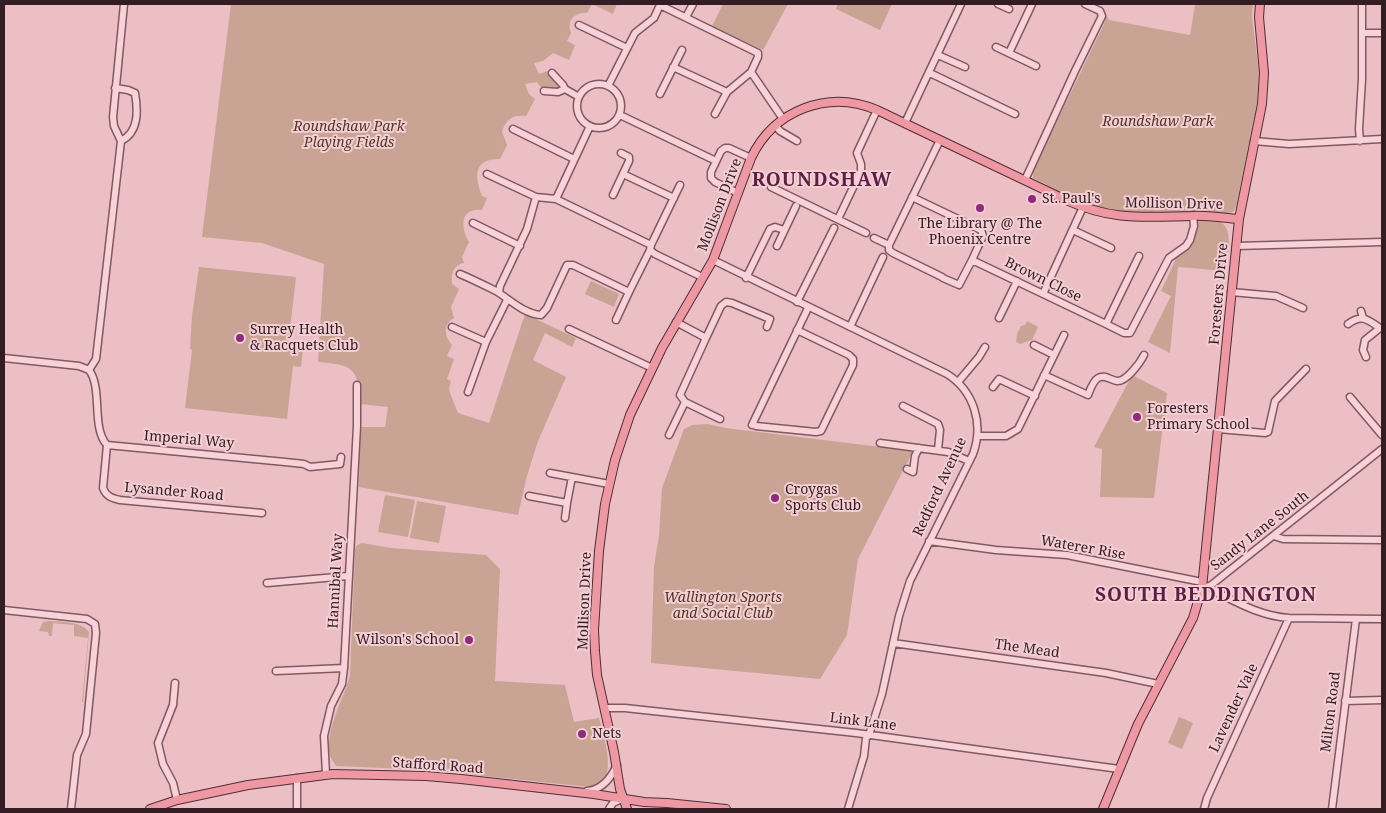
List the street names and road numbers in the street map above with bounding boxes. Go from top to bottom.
street label: Mollison Drive [695,156,745,254]
street label: Mollison Drive [1125,195,1223,213]
street label: Foresters Drive [1206,242,1232,346]
street label: Brown Close [1002,254,1084,306]
street label: Imperial Way [143,428,235,452]
street label: Redford Avenue [910,435,970,539]
street label: Lysander Road [124,479,224,505]
street label: Sandy Lane South [1208,487,1312,575]
street label: Waterer Rise [1039,532,1127,564]
street label: Hannibal Way [325,533,347,629]
street label: Mollison Drive [575,552,595,650]
street label: The Mead [993,636,1061,662]
street label: Lavender Vale [1206,661,1262,755]
street label: Milton Road [1318,671,1344,753]
street label: Link Lane [829,710,897,734]
street label: Stafford Road [392,754,484,778]

